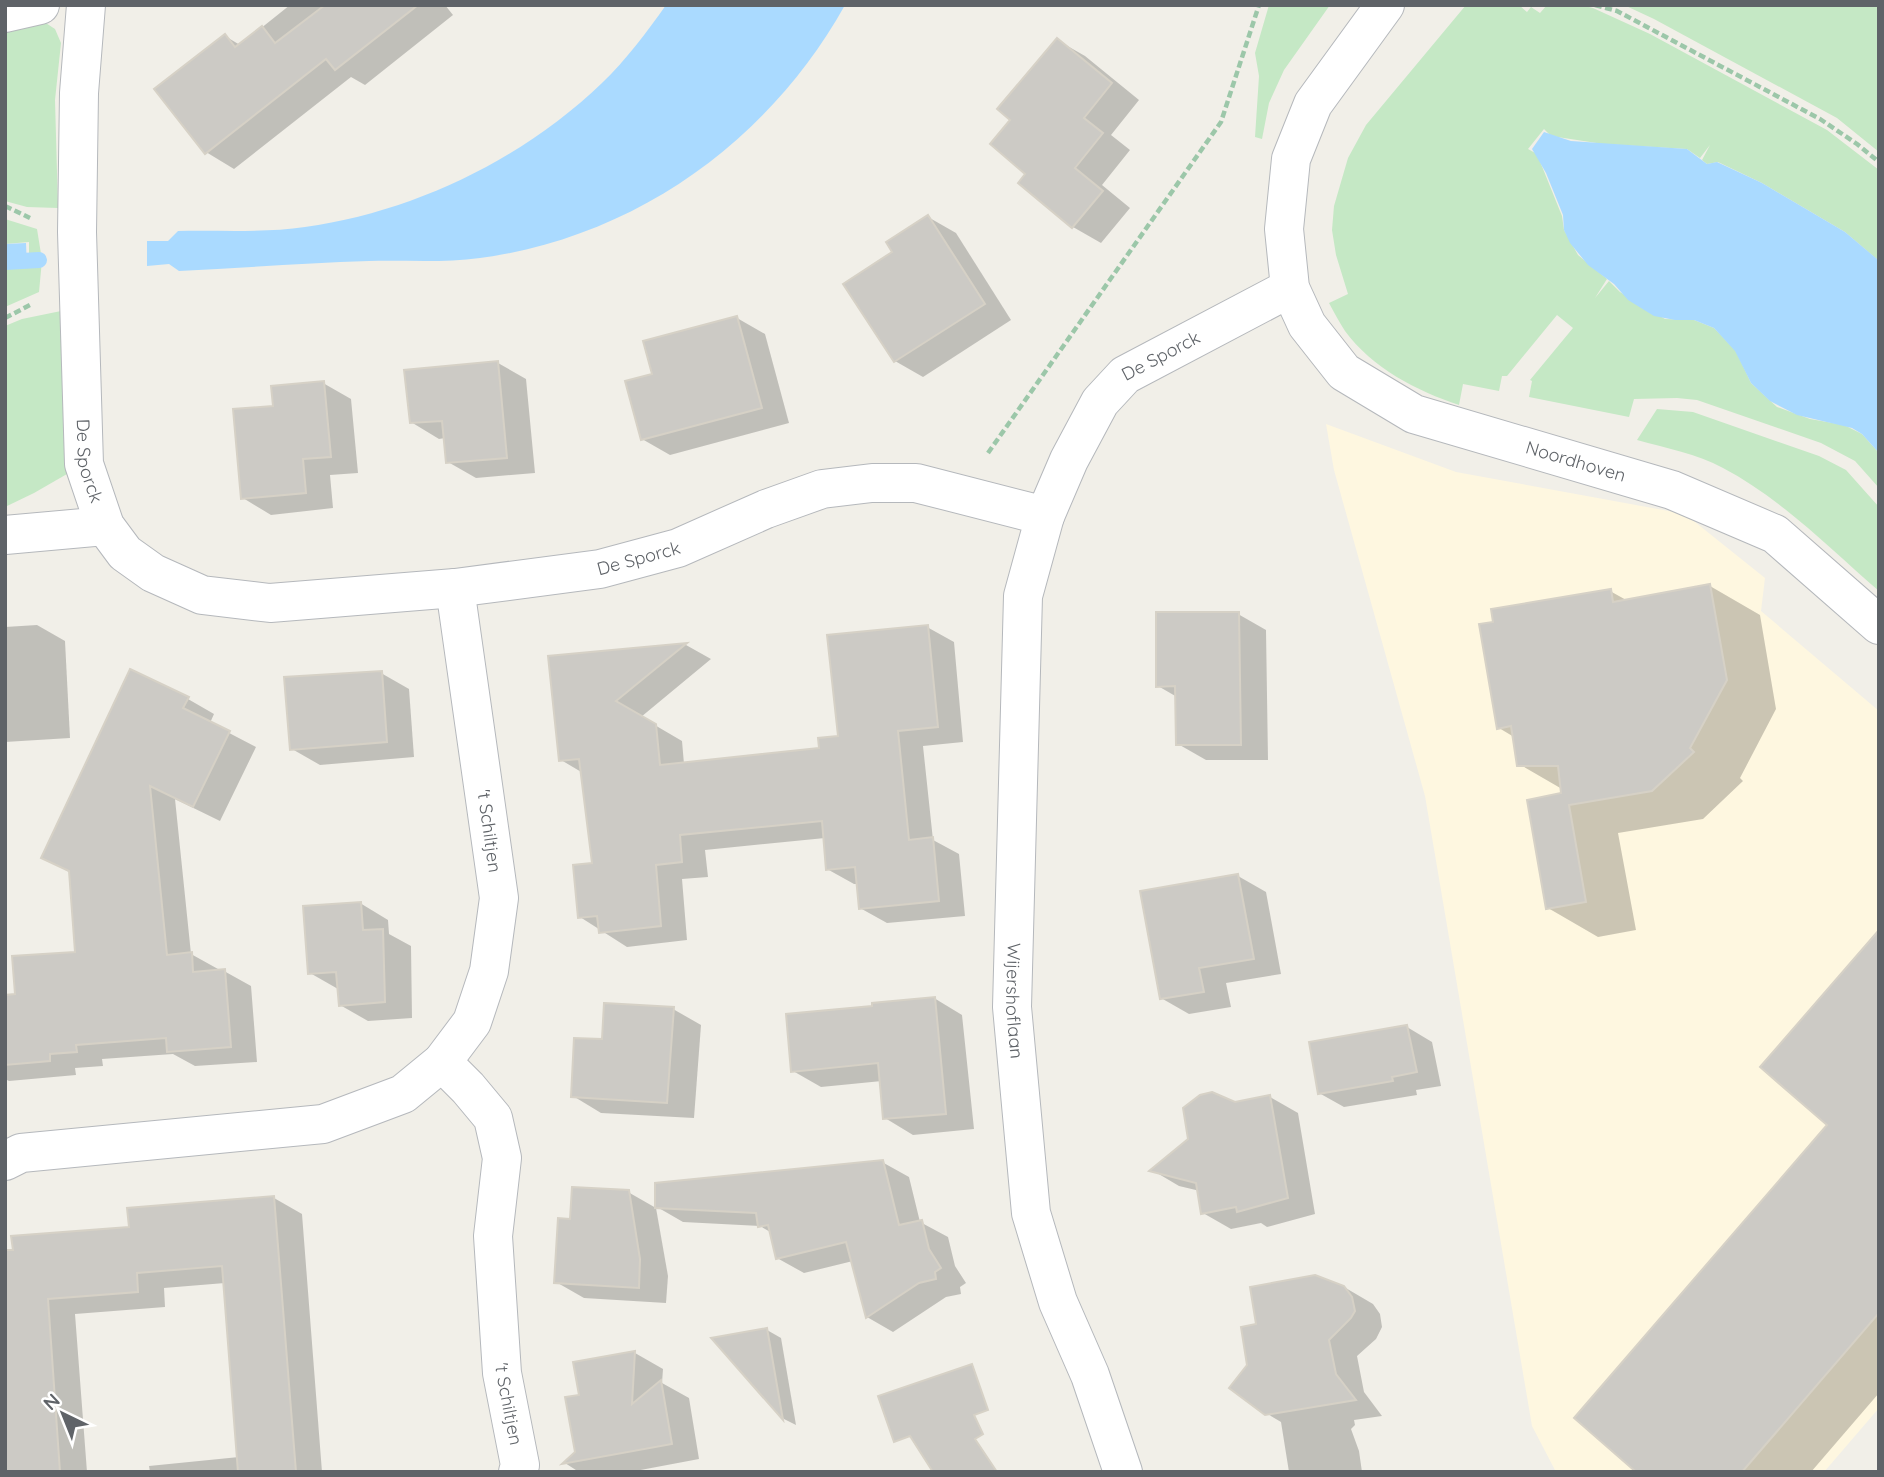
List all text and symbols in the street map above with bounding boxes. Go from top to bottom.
street label: De Sporck [1117,325,1204,386]
street label: De Sporck [72,418,108,506]
street label: Noordhoven [1523,436,1629,487]
street label: De Sporck [594,536,683,580]
street label: 't Schiltjen [472,788,507,874]
street label: Wijershoflaan [1001,943,1029,1060]
street label: 't Schiltjen [490,1362,528,1447]
north arrow [28,1379,98,1449]
text: N [38,1388,65,1415]

